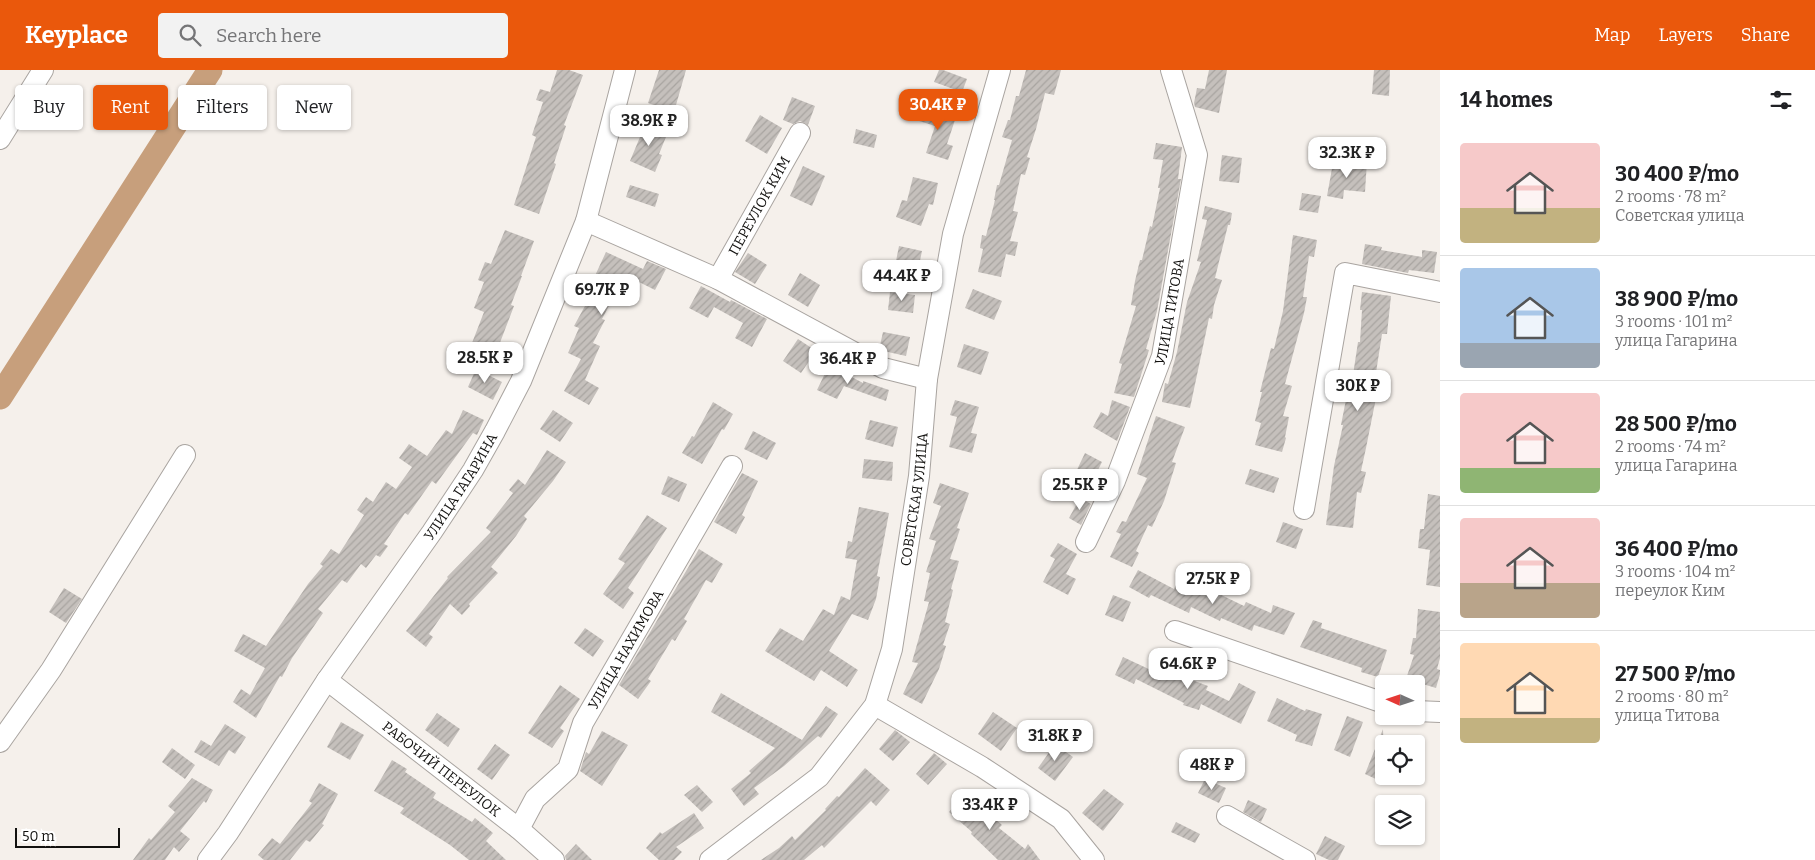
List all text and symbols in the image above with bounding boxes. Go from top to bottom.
search box [158,13,508,58]
text: Keyplace [25,21,128,49]
icon: search [176,21,204,49]
text: Search here [216,24,321,47]
text: Map [1594,24,1630,46]
text: Layers [1658,24,1713,46]
text: Share [1741,24,1790,46]
chip: Buy [15,85,83,130]
chip: Rent [93,85,168,130]
chip: Filters [178,85,267,130]
chip: New [277,85,351,130]
icon: filters [1767,86,1795,114]
text: 14 homes [1460,87,1553,113]
pin: 30.4K ₽ [892,88,984,131]
text: 30.4K ₽ [910,95,966,114]
pin: 38.9K ₽ [603,104,695,147]
text: 38.9K ₽ [621,111,677,130]
pin: 32.3K ₽ [1301,136,1393,179]
text: 32.3K ₽ [1319,143,1375,162]
street label: ПЕРЕУЛОК КИМ [725,154,794,258]
text: 30 400 ₽/mo [1615,161,1739,187]
icon: home [1500,163,1560,223]
text: 2 rooms · 78 m² [1615,187,1726,206]
text: Советская улица [1615,206,1745,225]
street label: УЛИЦА ТИТОВА [1151,257,1188,368]
pin: 44.4K ₽ [856,260,948,302]
text: 44.4K ₽ [873,266,931,285]
pin: 69.7K ₽ [556,274,648,316]
text: 69.7K ₽ [575,280,629,299]
text: 38 900 ₽/mo [1615,286,1738,312]
icon: home [1500,288,1560,348]
text: 3 rooms · 101 m² [1615,312,1732,331]
text: улица Гагарина [1615,331,1737,350]
pin: 28.5K ₽ [439,342,531,384]
pin: 36.4K ₽ [802,342,894,385]
text: 28.5K ₽ [457,348,513,367]
text: 36.4K ₽ [820,349,876,368]
pin: 30K ₽ [1323,370,1393,412]
text: 30K ₽ [1336,376,1380,395]
text: 28 500 ₽/mo [1615,411,1737,437]
icon: home [1500,413,1560,473]
street label: УЛИЦА ГАГАРИНА [421,430,501,544]
street label: СОВЕТСКАЯ УЛИЦА [897,432,932,567]
text: 2 rooms · 74 m² [1615,437,1726,456]
text: улица Гагарина [1615,456,1737,475]
pin: 25.5K ₽ [1034,468,1126,511]
text: 25.5K ₽ [1053,475,1107,494]
text: 36 400 ₽/mo [1615,536,1738,562]
icon: home [1500,538,1560,598]
pin: 27.5K ₽ [1167,562,1259,605]
text: 3 rooms · 104 m² [1615,562,1735,581]
text: 27.5K ₽ [1186,569,1240,588]
text: переулок Ким [1615,581,1725,600]
street label: УЛИЦА НАХИМОВА [585,587,667,713]
pin: 64.6K ₽ [1142,648,1234,690]
text: 64.6K ₽ [1160,654,1217,673]
text: 27 500 ₽/mo [1615,661,1735,687]
icon: home [1500,663,1560,723]
north arrow [1375,675,1425,725]
map controls [1375,675,1425,845]
text: 2 rooms · 80 m² [1615,687,1729,706]
text: улица Титова [1615,706,1720,725]
street label: РАБОЧИЙ ПЕРЕУЛОК [379,718,504,821]
pin: 31.8K ₽ [1009,720,1101,762]
text: 31.8K ₽ [1028,726,1082,745]
button: locate [1375,735,1425,785]
pin: 48K ₽ [1177,748,1247,791]
text: 48K ₽ [1190,755,1234,774]
pin: 33.4K ₽ [944,788,1036,831]
text: 33.4K ₽ [962,795,1018,814]
button: layers [1375,795,1425,845]
scale bar [15,825,120,848]
text: 50 m [22,828,55,845]

